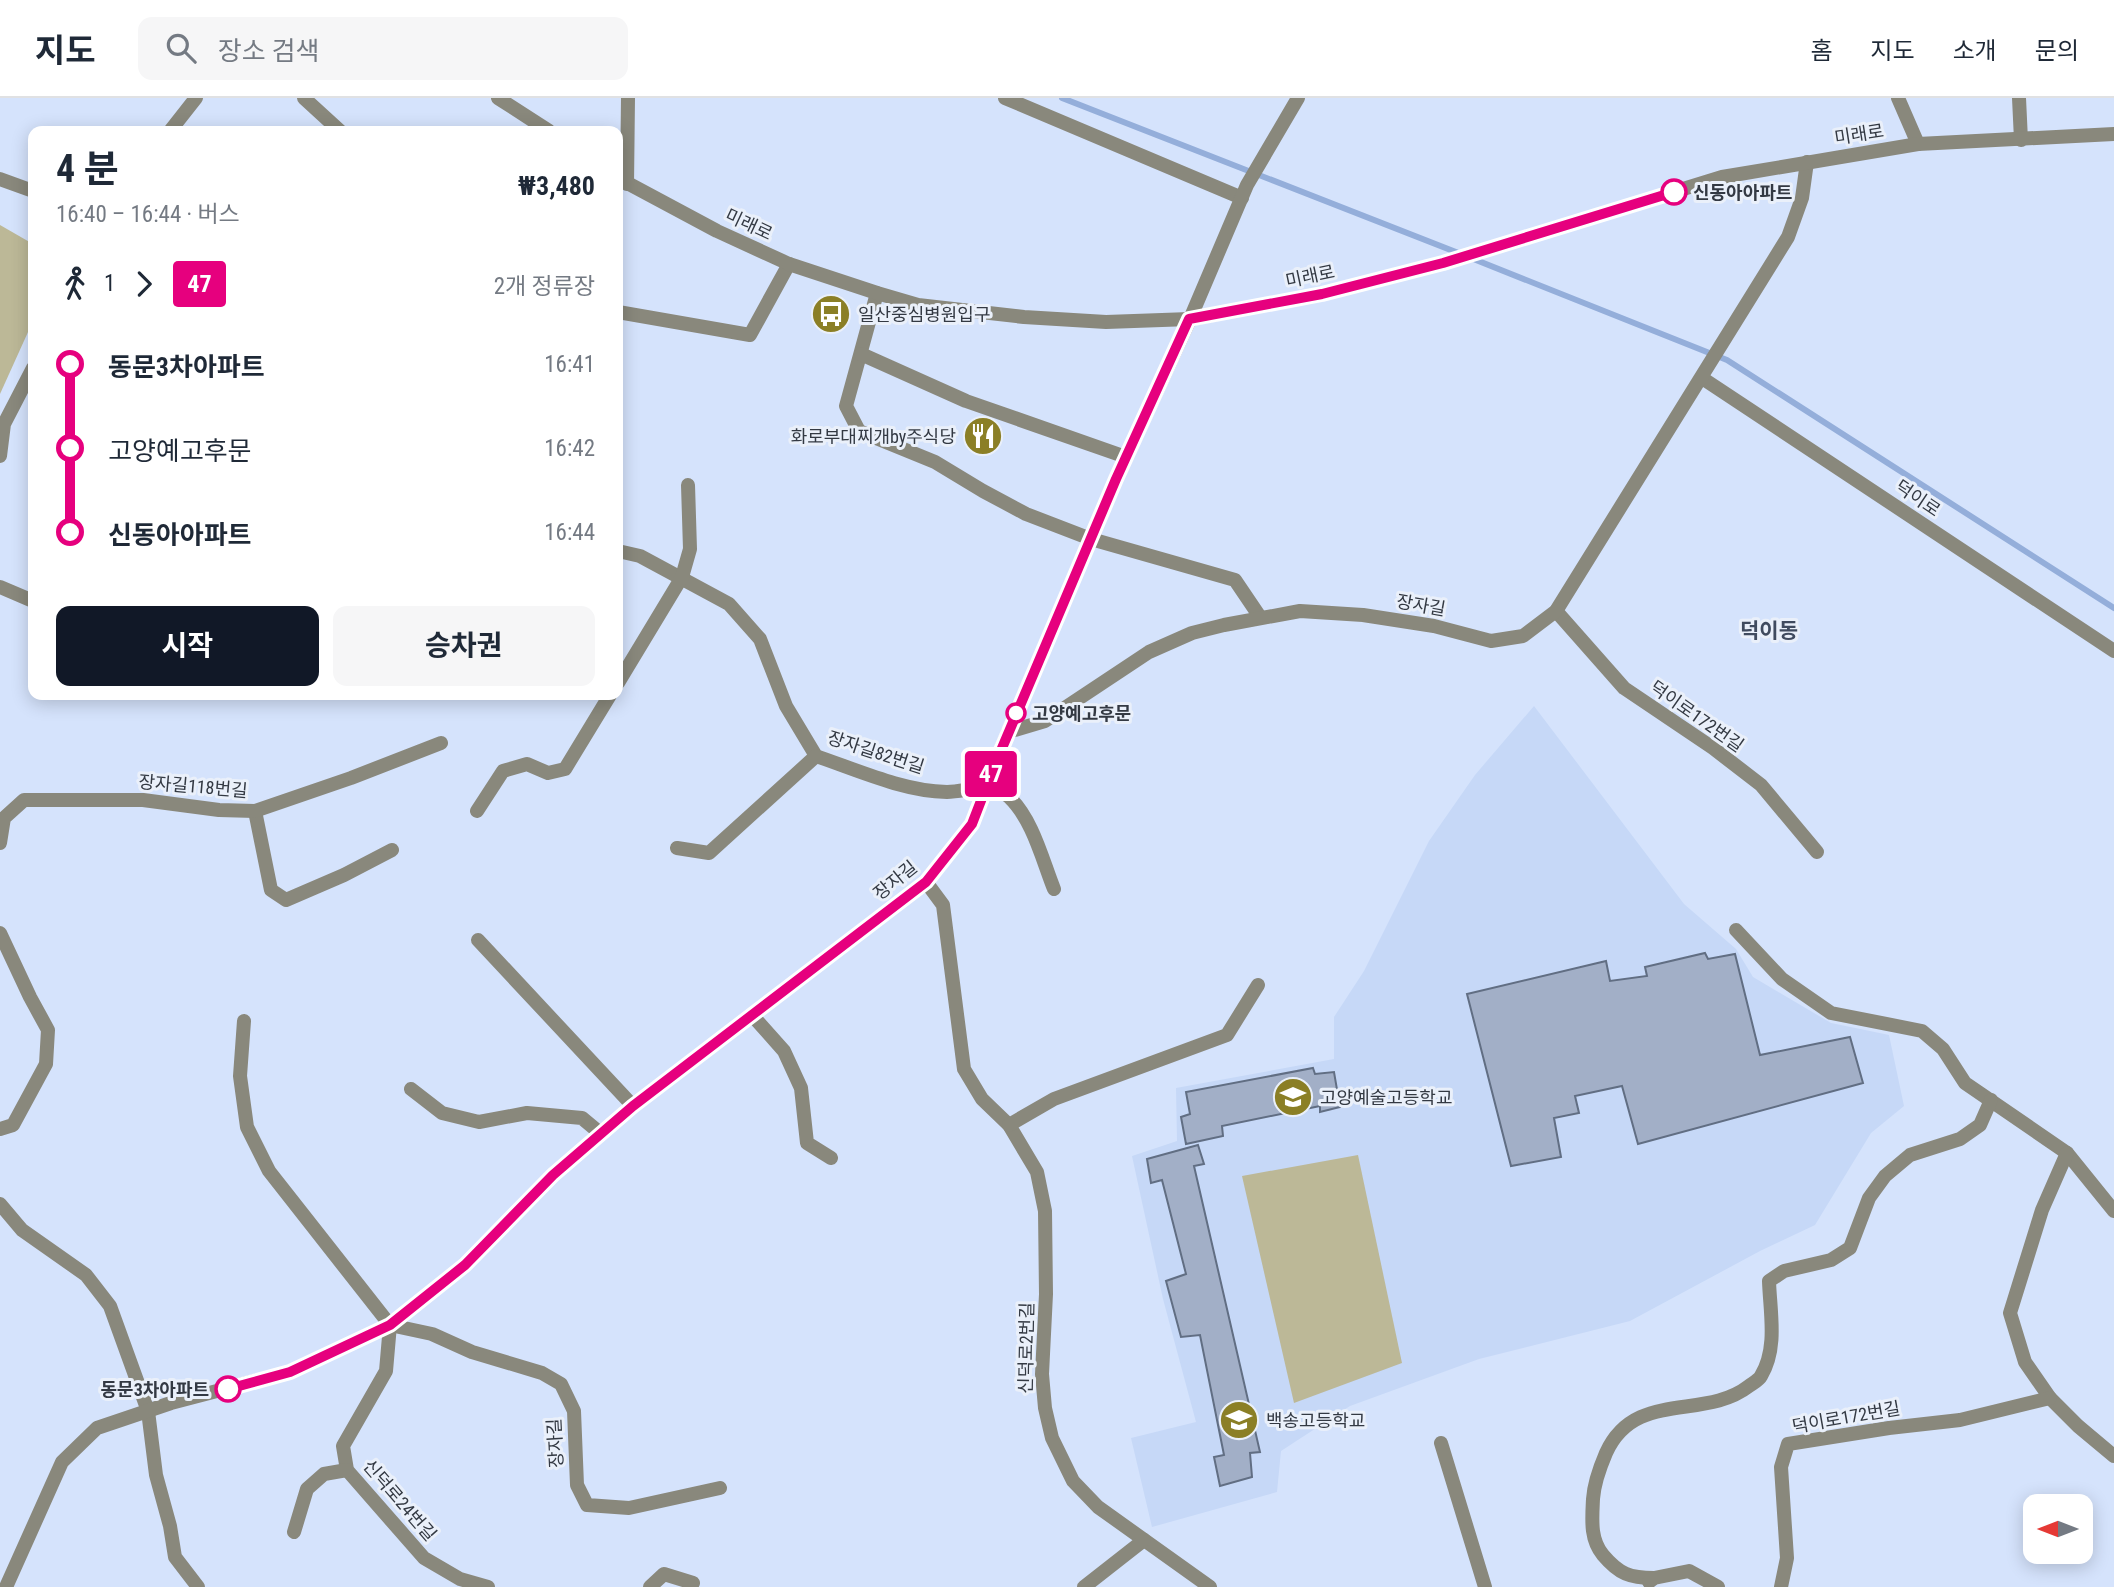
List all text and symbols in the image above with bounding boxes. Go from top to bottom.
search box [138,17,628,80]
icon: search [162,29,200,67]
text: 지도 [35,31,96,70]
text: 장소 검색 [218,36,319,66]
text: 홈 [1810,37,1832,65]
text: 지도 [1870,37,1915,65]
text: 소개 [1953,37,1997,65]
text: 문의 [2035,37,2079,65]
street label: 미래로 [1833,120,1885,148]
text: 4 분 [56,147,119,191]
text: ₩3,480 [518,171,595,201]
marker: 신동아아파트 [1661,179,1687,205]
place label: 신동아아파트 [1693,182,1792,203]
text: 16:40 – 16:44 · 버스 [56,201,240,228]
street label: 미래로 [722,204,776,244]
street label: 미래로 [1284,261,1336,291]
icon: walk [56,265,94,303]
icon: forward [125,265,163,303]
text: 1 [104,270,115,297]
text: 47 [187,270,212,298]
text: 2개 정류장 [494,273,595,300]
bus stop icon: 일산중심병원입구 [810,293,852,335]
place label: 일산중심병원입구 [858,304,990,325]
text: 16:41 [544,351,595,378]
text: 동문3차아파트 [108,352,265,382]
restaurant icon: 화로부대찌개by주식당 [962,415,1004,457]
place label: 화로부대찌개by주식당 [791,426,956,447]
text: 16:42 [544,435,595,462]
text: 고양예고후문 [108,436,252,466]
street label: 덕이로 [1892,475,1944,521]
text: 16:44 [544,519,595,546]
text: 신동아아파트 [108,520,252,550]
street label: 장자길 [1395,590,1447,620]
button: 시작 [56,606,319,686]
button: 승차권 [333,606,595,686]
district label: 덕이동 [1740,619,1798,643]
street label: 덕이로172번길 [1646,676,1748,756]
marker: 고양예고후문 [1006,703,1026,723]
place label: 고양예고후문 [1032,703,1131,724]
street label: 장자길82번길 [825,726,927,778]
line badge: 47 [960,751,1023,797]
text: 47 [979,760,1003,788]
street label: 장자길118번길 [138,771,248,801]
street label: 장자길 [869,856,921,904]
school or university icon: 고양예술고등학교 [1272,1076,1314,1118]
place label: 고양예술고등학교 [1320,1087,1452,1108]
street label: 신덕로2번길 [1015,1302,1037,1394]
marker: 동문3차아파트 [215,1376,241,1402]
place label: 동문3차아파트 [101,1379,209,1400]
street label: 덕이로172번길 [1790,1397,1902,1437]
school or university icon: 백송고등학교 [1218,1399,1260,1441]
place label: 백송고등학교 [1266,1410,1365,1431]
street label: 장자길 [543,1418,567,1468]
street label: 신덕로24번길 [359,1455,441,1545]
north arrow [2023,1494,2093,1564]
map controls [2023,1494,2093,1564]

